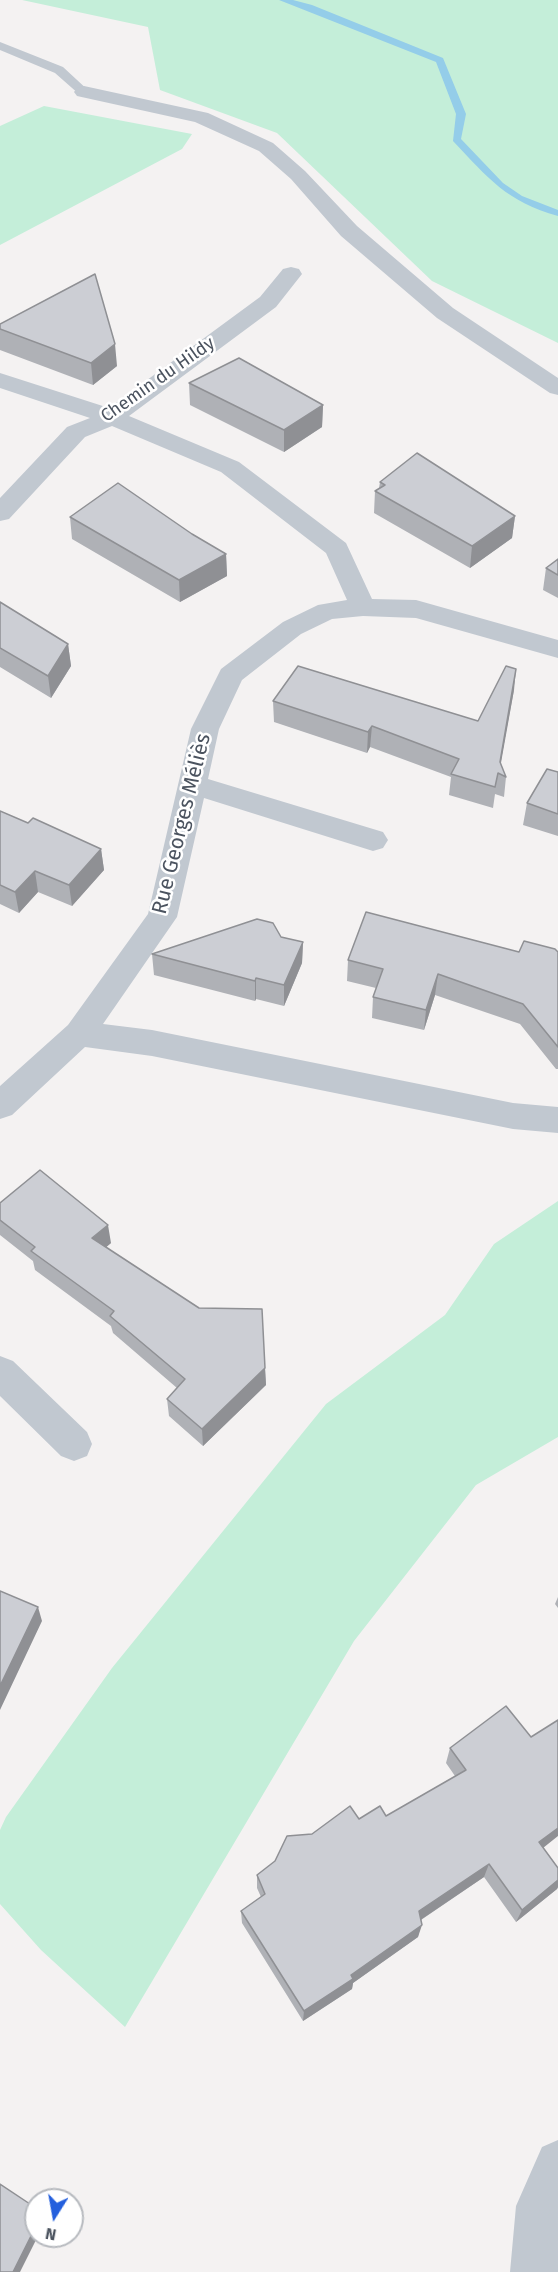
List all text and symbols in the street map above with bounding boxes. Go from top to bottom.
street label: Chemin du Hildy [97,333,219,427]
street label: Rue Georges Méliès [147,731,217,917]
north arrow [24,2188,84,2248]
text: N [44,2224,58,2245]

